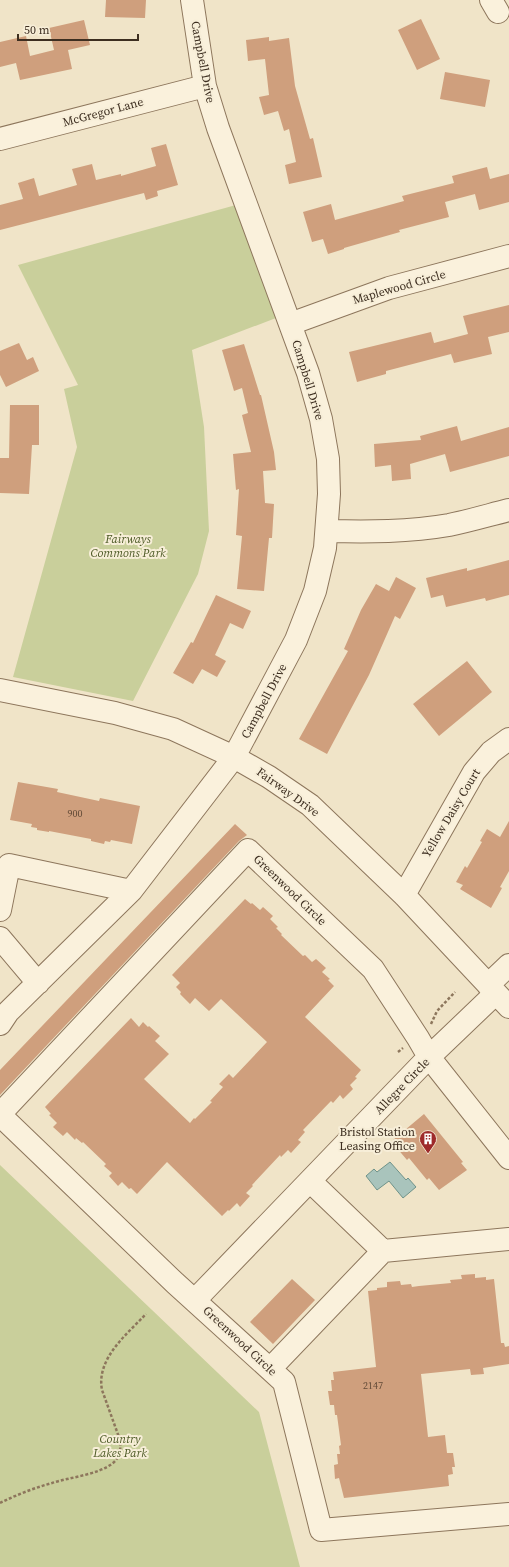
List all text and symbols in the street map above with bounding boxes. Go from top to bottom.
scale bar [18,16,138,42]
street label: Campbell Drive [187,20,219,104]
text: 50 m [24,22,50,38]
street label: McGregor Lane [61,94,145,130]
street label: Maplewood Circle [351,266,447,308]
street label: Campbell Drive [288,338,328,422]
park label: Fairways Commons Park [90,531,166,561]
street label: Campbell Drive [237,661,291,741]
street label: Fairway Drive [253,764,323,820]
street label: Yellow Daisy Court [418,766,484,860]
house number: 900 [68,807,83,820]
street label: Greenwood Circle [250,851,330,929]
street label: Allegre Circle [371,1054,433,1118]
place label: Bristol Station Leasing Office [339,1124,415,1154]
building icon: Bristol Station Leasing Office [418,1129,438,1154]
street label: Greenwood Circle [200,1303,280,1379]
house number: 2147 [363,1379,383,1392]
park label: Country Lakes Park [92,1431,147,1461]

